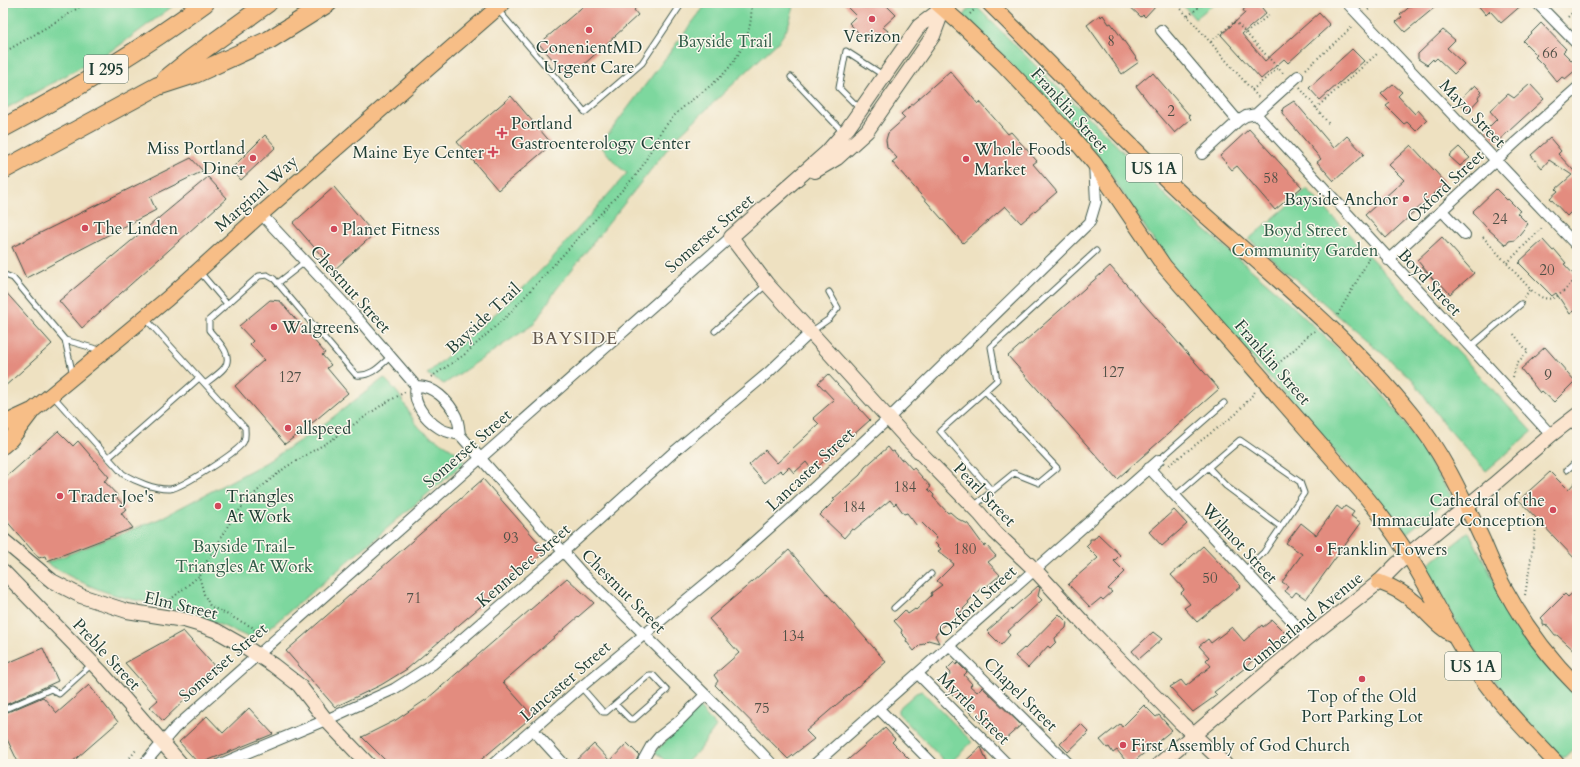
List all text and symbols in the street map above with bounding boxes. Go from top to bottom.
marker: Verizon [867,14,877,24]
marker: ConenientMD Urgent Care [584,25,594,35]
place label: Verizon [843,25,901,48]
park label: Bayside Trail [678,30,773,53]
house number: 8 [1107,31,1115,51]
place label: ConenientMD Urgent Care [536,36,642,79]
house number: 66 [1542,43,1558,63]
road number: I 295 [84,55,128,83]
street label: Franklin Street [1026,63,1114,158]
street label: Mayo Street [1434,74,1512,153]
house number: 2 [1167,101,1175,121]
place label: Portland Gastroenterology Center [511,112,691,155]
marker: Portland Gastroenterology Center [496,127,508,139]
place label: Miss Portland Diner [147,137,246,180]
place label: Whole Foods Market [973,138,1071,181]
place label: Maine Eye Center [352,141,485,164]
street label: Oxford Street [1402,144,1490,228]
marker: Maine Eye Center [487,146,499,158]
street label: Marginal Way [210,150,303,237]
marker: Miss Portland Diner [248,153,258,163]
marker: Whole Foods Market [961,154,971,164]
road number: US 1A [1126,154,1182,182]
house number: 58 [1263,168,1279,188]
street label: Somerset Street [660,188,759,278]
place label: Bayside Anchor [1284,188,1399,211]
marker: Bayside Anchor [1401,194,1411,204]
house number: 24 [1492,209,1508,229]
place label: The Linden [93,217,179,240]
place label: Planet Fitness [342,218,440,241]
park label: Boyd Street Community Garden [1231,219,1379,262]
marker: The Linden [80,223,90,233]
marker: Planet Fitness [329,224,339,234]
street label: Chestnut Street [305,240,397,339]
street label: Boyd Street [1392,244,1467,321]
house number: 20 [1539,260,1555,280]
street label: Bayside Trail [441,277,526,359]
street label: Franklin Street [1229,315,1317,410]
place label: Walgreens [281,316,359,339]
marker: Walgreens [269,322,279,332]
district label: BAYSIDE [532,326,618,351]
house number: 127 [1101,362,1125,382]
house number: 9 [1544,365,1552,385]
house number: 127 [278,367,302,387]
street label: Somerset Street [418,403,517,493]
place label: allspeed [296,417,351,440]
street label: Lancaster Street [761,422,860,516]
marker: allspeed [283,423,293,433]
street label: Pearl Street [948,457,1022,532]
house number: 184 [893,477,917,497]
place label: Trader Joe's [68,485,154,508]
place label: Triangles At Work [226,485,294,528]
place label: Cathedral of the Immaculate Conception [1371,489,1545,532]
marker: Trader Joe's [55,491,65,501]
house number: 184 [842,497,866,517]
street label: Wilmot Street [1196,497,1283,589]
marker: Triangles At Work [213,501,223,511]
marker: Cathedral of the Immaculate Conception [1548,505,1558,515]
street label: Kennebec Street [471,518,576,613]
house number: 93 [503,528,519,548]
park label: Bayside Trail- Triangles At Work [175,535,314,578]
place label: Franklin Towers [1327,538,1448,561]
house number: 180 [953,539,977,559]
street label: Chestnut Street [576,544,671,639]
marker: Franklin Towers [1314,544,1324,554]
street label: Oxford Street [933,560,1022,643]
street label: Cumberland Avenue [1237,566,1368,678]
house number: 50 [1202,568,1218,588]
street label: Elm Street [142,586,220,625]
house number: 71 [406,588,422,608]
street label: Preble Street [67,613,146,696]
street label: Somerset Street [174,617,273,707]
house number: 134 [781,626,805,646]
street label: Lancaster Street [515,635,616,727]
street label: Chapel Street [978,652,1063,737]
road number: US 1A [1445,652,1501,680]
street label: Myrtle Street [932,667,1015,750]
marker: Top of the Old Port Parking Lot [1357,674,1367,684]
place label: Top of the Old Port Parking Lot [1301,685,1423,728]
house number: 75 [754,698,770,718]
place label: First Assembly of God Church [1131,734,1351,757]
marker: First Assembly of God Church [1118,740,1128,750]

